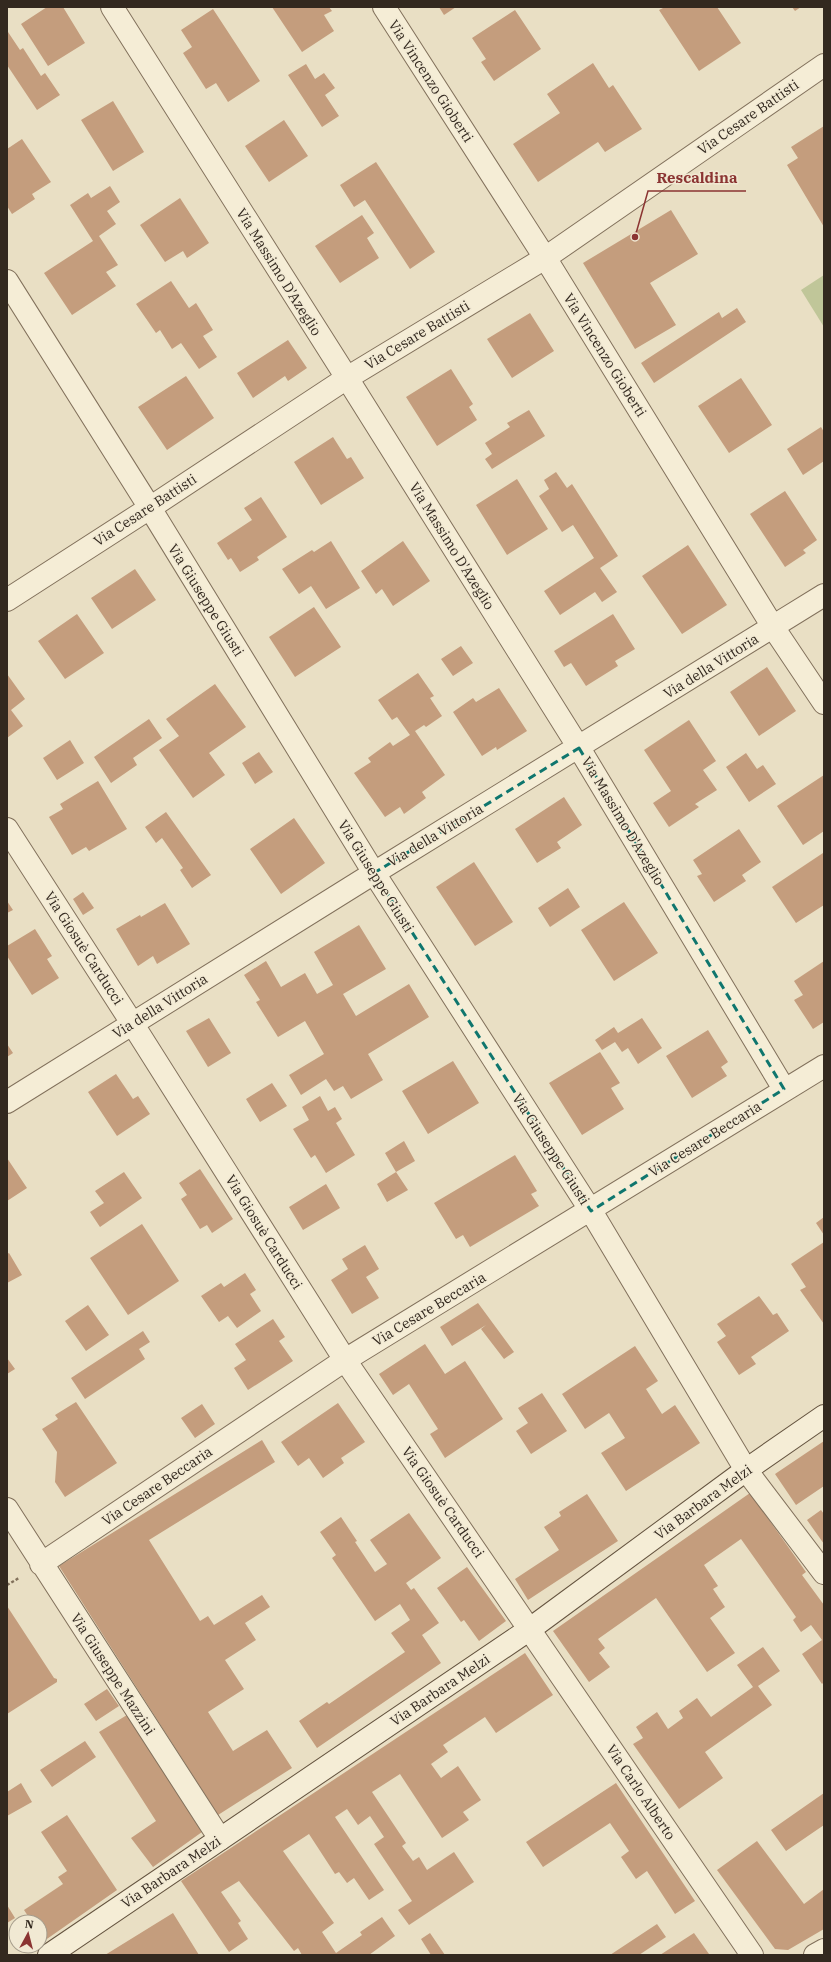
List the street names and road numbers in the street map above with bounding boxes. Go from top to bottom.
street label: Via Vincenzo Gioberti [385,16,477,146]
street label: Via Cesare Battisti [694,75,802,159]
street label: Via Massimo D'Azeglio [232,205,326,339]
street label: Via Vincenzo Gioberti [560,290,650,420]
street label: Via Cesare Battisti [361,297,473,373]
street label: Via Cesare Battisti [90,470,200,550]
street label: Via Massimo D'Azeglio [405,479,499,613]
street label: Via Giuseppe Giusti [164,540,248,660]
street label: Via della Vittoria [660,629,762,703]
street label: Via Massimo D'Azeglio [577,753,669,889]
street label: Via della Vittoria [384,799,487,871]
street label: Via Giuseppe Giusti [334,816,418,936]
street label: Via Giosuè Carducci [41,888,127,1008]
street label: Via della Vittoria [109,969,211,1043]
street label: Via Giuseppe Giusti [508,1090,594,1208]
street label: Via Cesare Beccaria [645,1097,765,1181]
street label: Via Giosuè Carducci [221,1171,307,1293]
street label: Via Cesare Beccaria [369,1268,489,1350]
street label: Via Cesare Beccaria [98,1442,216,1530]
street label: Via Giosuè Carducci [398,1443,488,1561]
street label: Via Barbara Melzi [651,1461,755,1543]
street label: Via Giuseppe Mazzini [67,1610,159,1738]
street label: Via Barbara Melzi [387,1650,493,1730]
street label: Via Carlo Alberto [602,1741,680,1843]
street label: Via Barbara Melzi [118,1832,224,1912]

